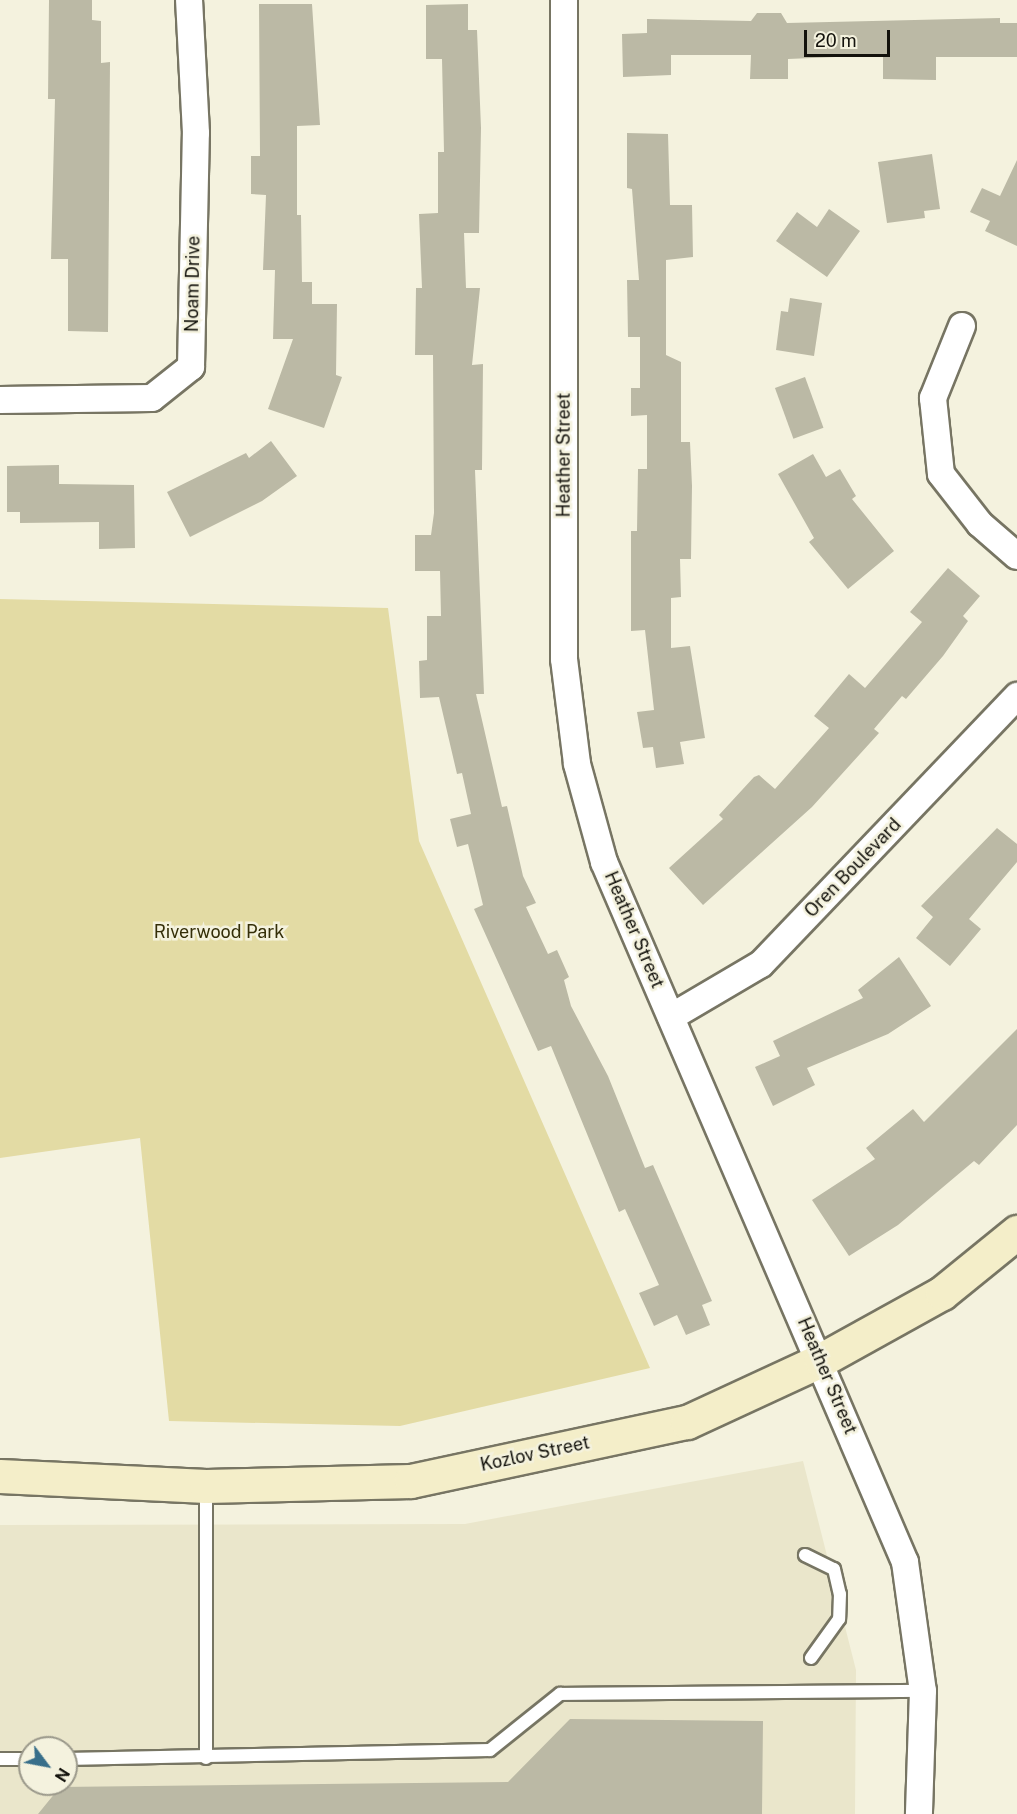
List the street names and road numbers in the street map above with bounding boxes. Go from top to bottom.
street label: Noam Drive [181,236,205,332]
street label: Heather Street [553,393,575,517]
street label: Oren Boulevard [800,814,906,922]
street label: Heather Street [600,868,668,992]
street label: Heather Street [793,1314,861,1438]
street label: Kozlov Street [478,1432,592,1476]

